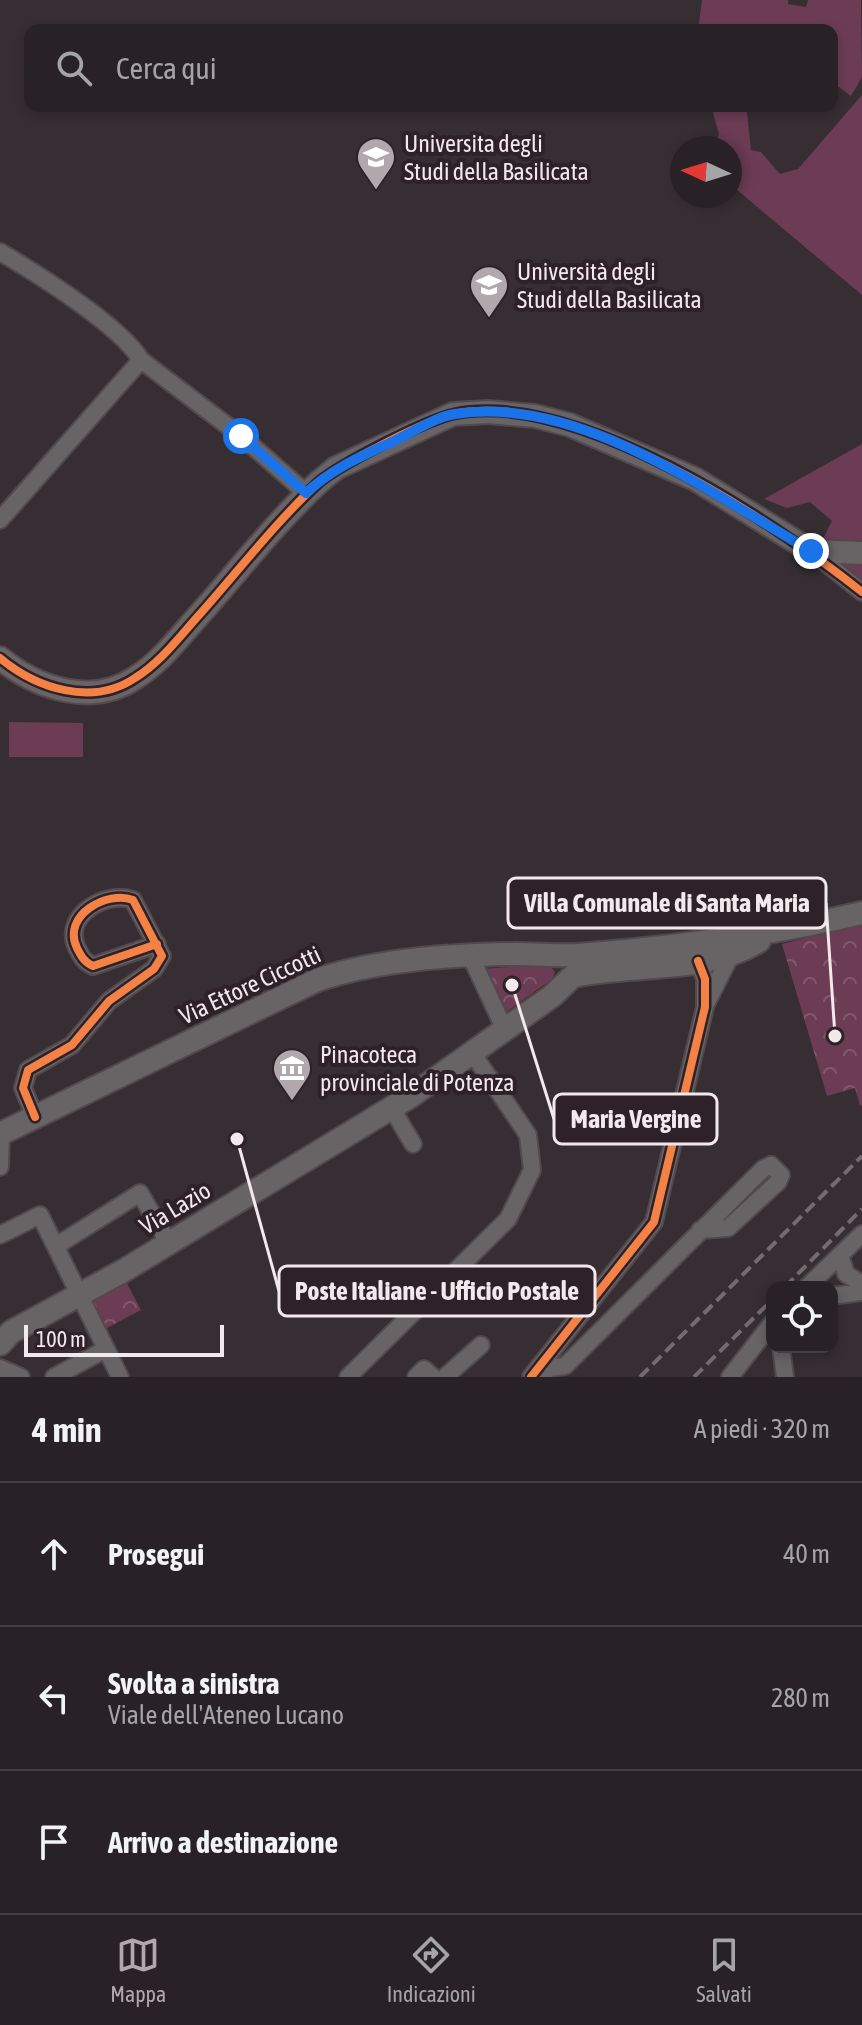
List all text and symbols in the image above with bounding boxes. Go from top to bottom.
search box [24,24,838,112]
icon: search [52,46,96,90]
text: Cerca qui [116,51,217,85]
place label: Universita degli Studi della Basilicata [404,130,589,185]
school or university icon: Universita degli Studi della Basilicata [355,136,397,191]
north arrow [670,136,742,208]
place label: Università degli Studi della Basilicata [517,258,702,313]
school or university icon: Università degli Studi della Basilicata [468,264,510,319]
route start [223,418,259,454]
route end [793,533,829,569]
callout: Villa Comunale di Santa Maria [508,878,826,928]
text: Villa Comunale di Santa Maria [523,888,810,918]
street label: Via Ettore Ciccotti [175,940,325,1030]
place label: Pinacoteca provinciale di Potenza [320,1041,514,1096]
museum icon: Pinacoteca provinciale di Potenza [271,1047,313,1102]
callout: Maria Vergine [554,1094,717,1144]
text: Maria Vergine [570,1104,702,1134]
street label: Via Lazio [135,1176,215,1240]
callout: Poste Italiane - Ufficio Postale [279,1266,595,1316]
text: Poste Italiane - Ufficio Postale [295,1276,579,1306]
map controls [766,1281,838,1353]
button: locate [766,1281,838,1353]
scale bar [24,1321,224,1357]
text: 100 m [36,1326,86,1352]
text: 4 min [32,1410,101,1449]
text: A piedi · 320 m [694,1414,830,1444]
icon: ahead [32,1532,76,1576]
text: Prosegui [108,1537,204,1571]
text: 40 m [783,1539,830,1569]
text: Svolta a sinistra [108,1666,280,1700]
icon: left [32,1676,76,1720]
text: 280 m [771,1683,830,1713]
text: Viale dell'Ateneo Lucano [108,1700,344,1730]
icon: arrive [32,1820,76,1864]
text: Arrivo a destinazione [108,1825,338,1859]
tab: Mappa [110,1933,166,2007]
tab: Indicazioni [387,1933,476,2007]
tab: Salvati [696,1933,752,2007]

